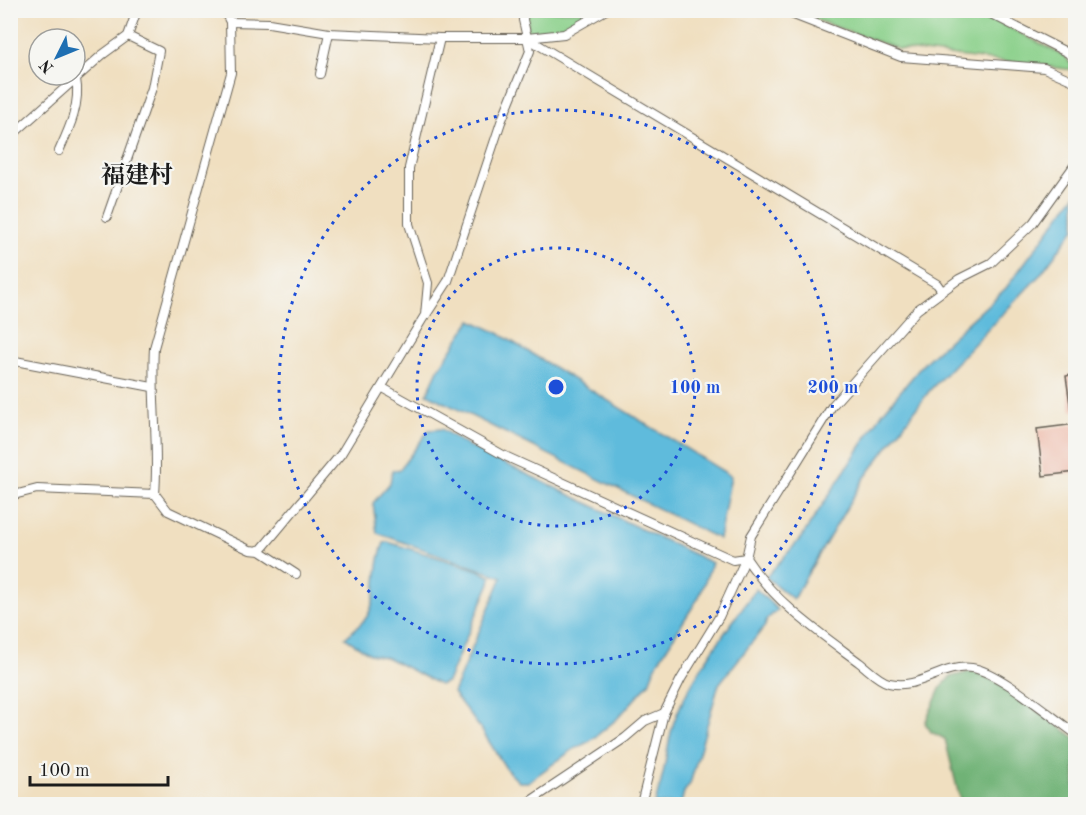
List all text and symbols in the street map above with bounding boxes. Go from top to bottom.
north arrow [27,27,87,87]
text: N [37,55,58,76]
district label: 福建村 [101,162,173,189]
centre of rings [546,377,566,397]
text: 100 m [670,379,720,397]
text: 200 m [808,379,858,397]
scale bar [30,749,168,787]
text: 100 m [39,762,90,780]

